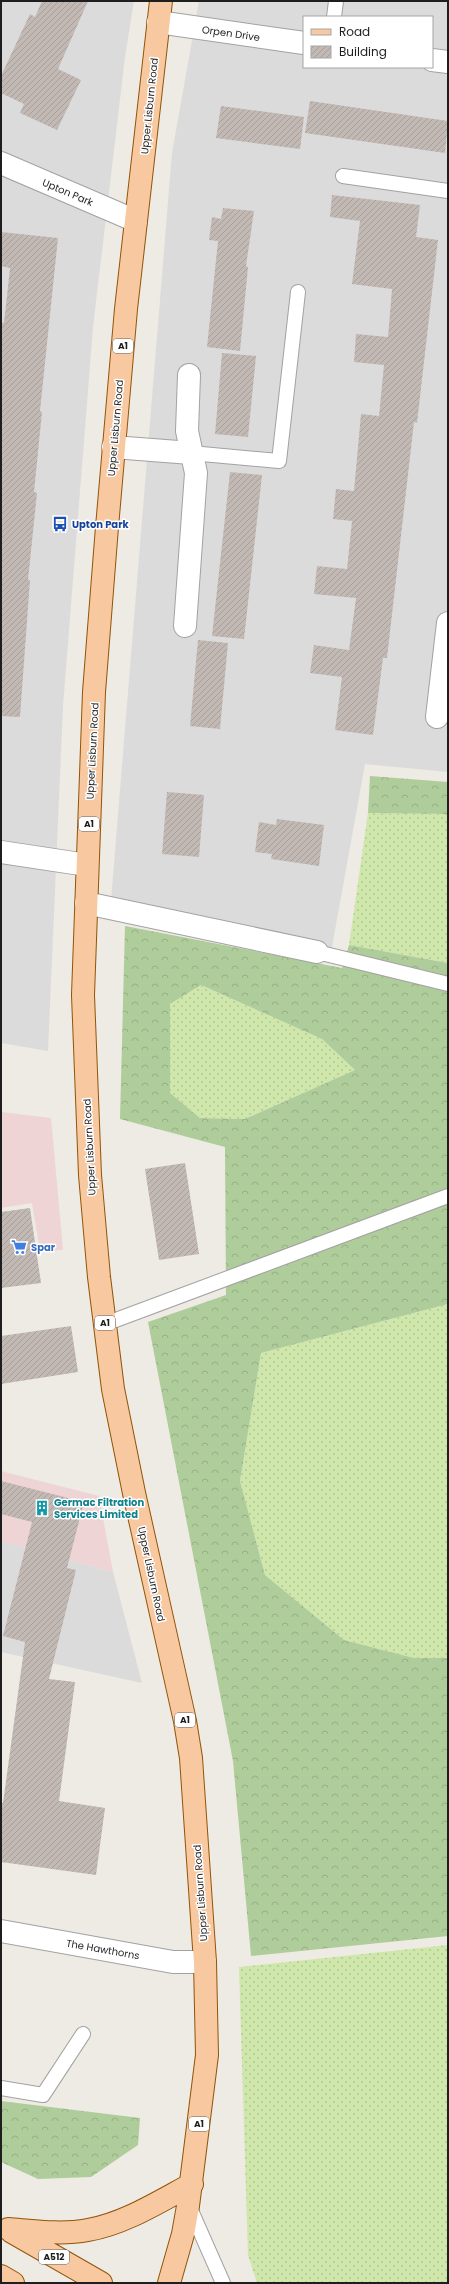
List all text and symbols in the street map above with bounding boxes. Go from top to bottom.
legend [303,16,433,68]
street label: Orpen Drive [201,22,261,45]
text: Road [339,23,370,40]
text: Building [339,43,387,60]
street label: Upper Lisburn Road [137,57,162,155]
street label: Upton Park [40,175,96,210]
road number: A1 [113,339,133,353]
street label: Upper Lisburn Road [104,379,127,477]
bus stop icon: Upton Park [51,515,69,533]
place label: Upton Park [72,517,129,532]
street label: Upper Lisburn Road [82,702,103,800]
road number: A1 [79,817,99,831]
street label: Upper Lisburn Road [79,1098,100,1196]
supermarket icon: Spar [10,1238,28,1256]
place label: Spar [31,1240,56,1255]
road number: A1 [95,1316,115,1330]
place label: Germac Filtration Services Limited [54,1495,144,1522]
building icon: Germac Filtration Services Limited [33,1499,51,1517]
street label: Upper Lisburn Road [134,1525,169,1623]
road number: A1 [175,1713,195,1727]
street label: Upper Lisburn Road [190,1844,211,1942]
street label: The Hawthorns [65,1936,141,1963]
road number: A1 [189,2117,209,2131]
road number: A512 [39,2250,69,2264]

